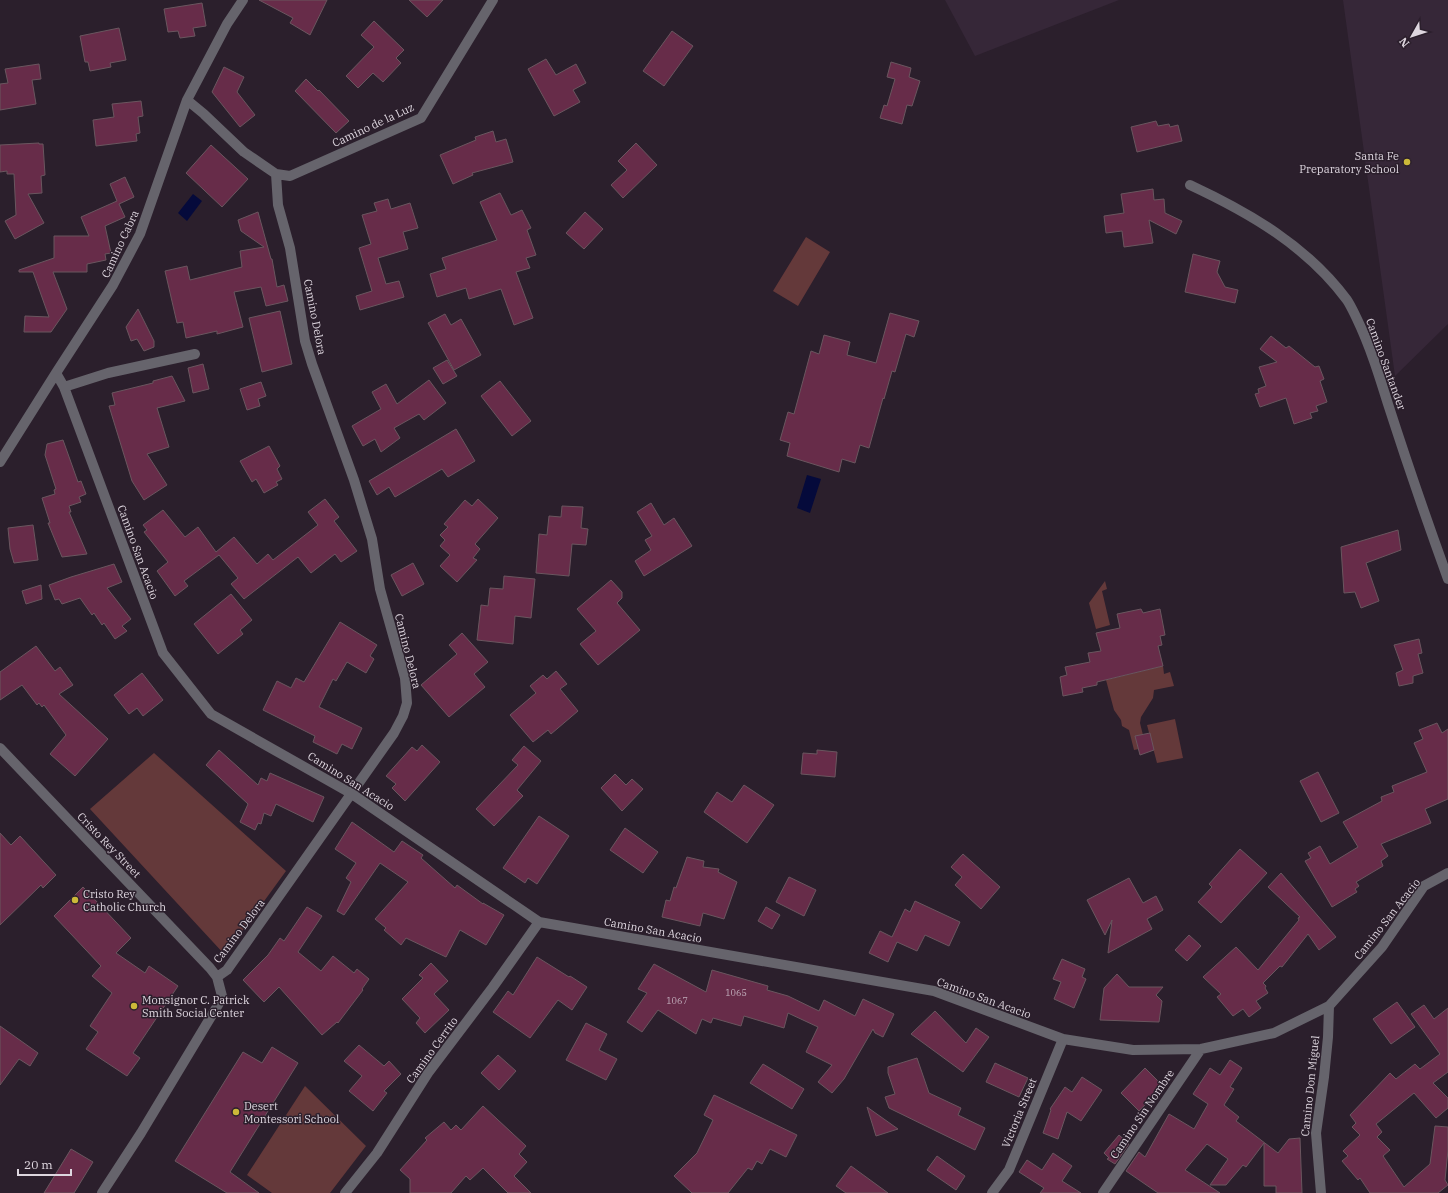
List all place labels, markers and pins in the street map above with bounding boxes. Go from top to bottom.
place label: Santa Fe Preparatory School [1299,149,1399,176]
marker: Santa Fe Preparatory School [1402,157,1412,167]
place label: Cristo Rey Catholic Church [83,887,166,914]
marker: Cristo Rey Catholic Church [70,895,80,905]
place label: Monsignor C. Patrick Smith Social Center [142,993,250,1020]
marker: Monsignor C. Patrick Smith Social Center [129,1001,139,1011]
place label: Desert Montessori School [244,1099,339,1126]
marker: Desert Montessori School [231,1107,241,1117]

